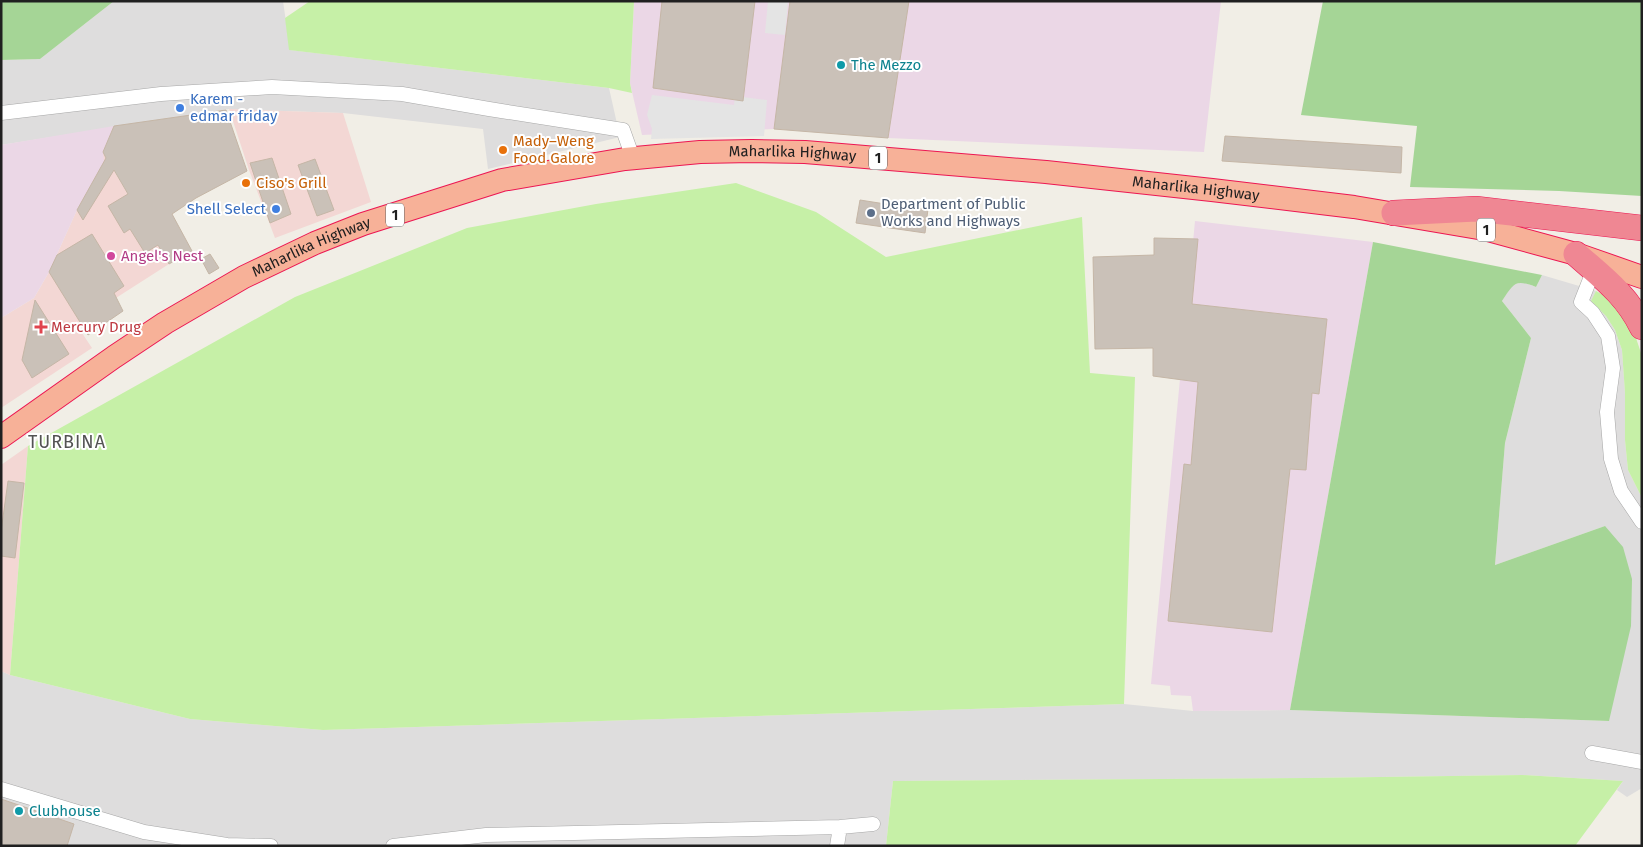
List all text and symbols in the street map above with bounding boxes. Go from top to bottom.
place label: The Mezzo [851,56,921,74]
marker: The Mezzo [835,59,847,71]
place label: Karem - edmar friday [190,90,278,125]
marker: Karem - edmar friday [174,102,186,114]
place label: Mady–Weng Food Galore [513,132,594,167]
street label: Maharlika Highway [728,142,858,165]
marker: Mady–Weng Food Galore [497,144,509,156]
road number: 1 [869,146,887,170]
street label: Maharlika Highway [1131,172,1261,205]
place label: Ciso's Grill [256,174,327,192]
marker: Ciso's Grill [240,177,252,189]
place label: Department of Public Works and Highways [881,195,1026,230]
place label: Shell Select [187,200,267,218]
marker: Shell Select [270,203,282,215]
road number: 1 [386,204,404,226]
marker: Department of Public Works and Highways [865,207,877,219]
street label: Maharlika Highway [249,213,373,281]
road number: 1 [1477,218,1495,242]
place label: Angel's Nest [121,247,204,265]
marker: Angel's Nest [105,250,117,262]
place label: Mercury Drug [51,318,141,336]
marker: Mercury Drug [35,321,47,333]
district label: TURBINA [28,431,106,453]
place label: Clubhouse [29,802,101,820]
marker: Clubhouse [13,805,25,817]

